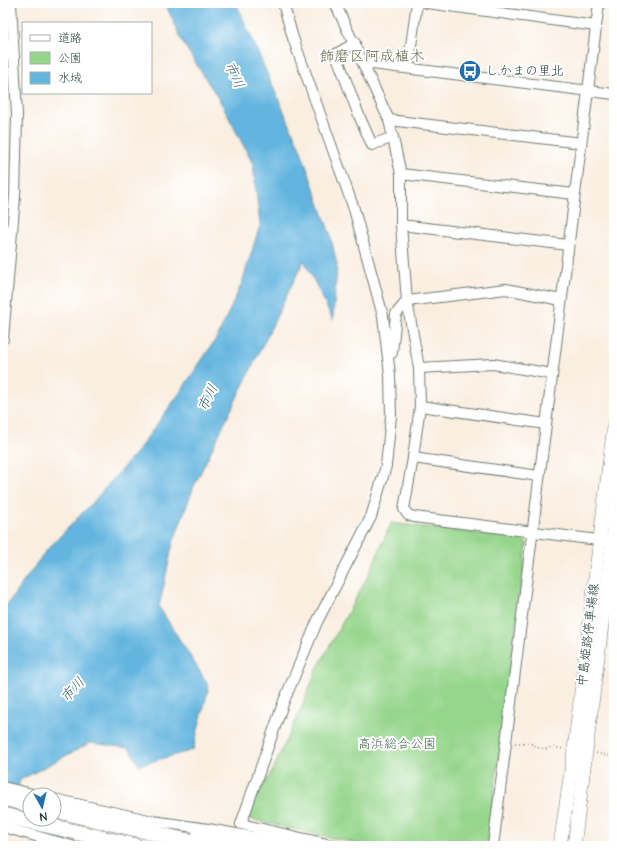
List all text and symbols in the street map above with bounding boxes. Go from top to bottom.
legend [22,22,152,94]
text: 道路 [58,30,82,47]
district label: 飾磨区阿成植木 [319,46,425,67]
text: 公園 [58,50,82,67]
water label: 市川 [219,58,249,92]
bus stop icon: しかまの里北 [457,58,483,84]
place label: しかまの里北 [486,62,564,80]
text: 水域 [58,70,82,87]
water label: 市川 [193,381,223,415]
street label: 中島姫路停車場線 [573,581,603,688]
water label: 市川 [56,673,90,707]
park label: 高浜総合公園 [358,735,436,753]
north arrow [22,787,62,827]
text: N [39,808,48,824]

